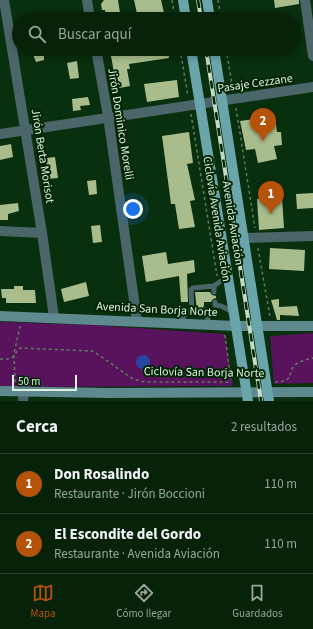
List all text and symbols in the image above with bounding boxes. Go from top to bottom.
search box [12,12,301,56]
icon: search [26,23,48,45]
text: Buscar aquí [58,24,131,45]
street label: Jirón Dominico Morelli [103,67,138,181]
street label: Pasaje Cezzane [216,70,294,97]
street label: Jirón Berta Morisot [27,108,58,205]
pin: 2 [250,108,276,141]
street label: Ciclovía Avenida Aviación [200,155,234,283]
street label: Avenida Aviación [219,180,247,266]
pin: 1 [258,181,284,214]
your location [123,199,143,219]
street label: Avenida San Borja Norte [96,298,218,321]
street label: Ciclovía San Borja Norte [144,363,264,382]
scale bar [12,373,77,392]
text: 50 m [18,374,40,389]
text: Cerca [16,415,58,439]
text: 2 resultados [231,418,297,436]
text: Don Rosalindo [54,464,149,485]
text: 1 [26,475,32,493]
text: 110 m [264,475,297,493]
text: Restaurante · Jirón Boccioni [54,485,205,503]
text: El Escondite del Gordo [54,524,201,545]
text: 2 [26,535,32,553]
text: 110 m [264,535,297,553]
text: Restaurante · Avenida Aviación [54,545,220,563]
tab: Mapa [30,582,55,621]
tab: Cómo llegar [116,582,171,621]
tab: Guardados [232,582,283,621]

